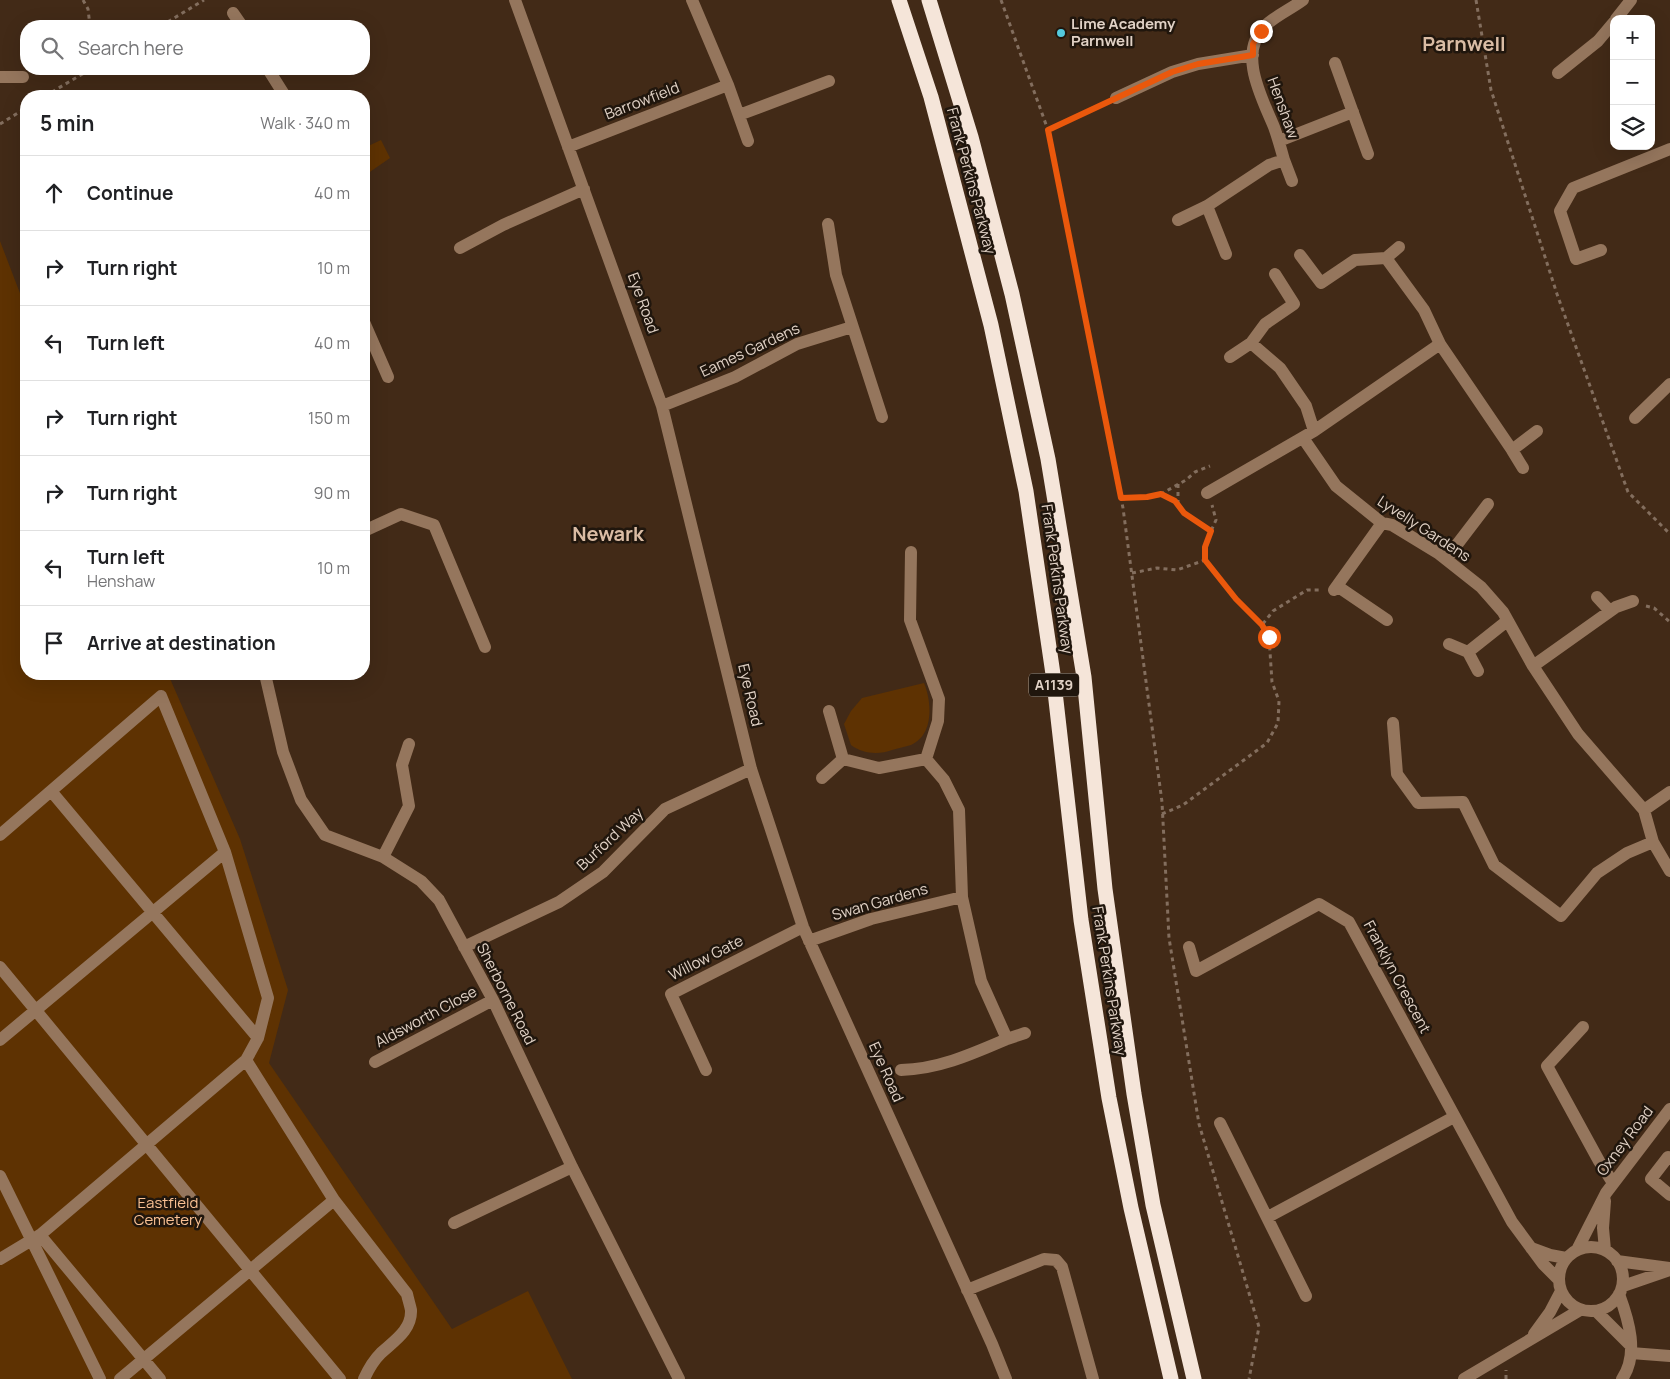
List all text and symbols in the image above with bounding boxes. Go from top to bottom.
place label: Lime Academy Parnwell [1071,13,1176,51]
map controls [1610,15,1655,150]
button: + [1610,15,1655,60]
search box [20,20,370,75]
route end [1250,20,1273,43]
marker: Lime Academy Parnwell [1055,27,1067,39]
district label: Parnwell [1422,30,1506,57]
icon: search [38,34,66,62]
text: Search here [78,35,184,61]
button: − [1610,60,1655,105]
street label: Henshaw [1263,74,1304,142]
street label: Barrowfield [601,77,682,124]
street label: Frank Perkins Parkway [942,105,1001,257]
button: layers [1610,105,1655,150]
text: 5 min [40,109,94,137]
text: Walk · 340 m [260,112,350,134]
icon: ahead [40,179,68,207]
text: Continue [87,180,173,206]
text: 40 m [314,182,350,204]
icon: right [40,254,68,282]
text: Turn right [87,255,177,281]
text: 10 m [317,257,350,279]
street label: Eye Road [623,269,664,336]
street label: Eames Gardens [697,317,803,382]
icon: left [40,329,68,357]
text: Turn left [87,330,165,356]
text: 40 m [314,332,350,354]
icon: right [40,404,68,432]
text: Turn right [87,405,177,431]
text: 150 m [308,407,350,429]
icon: right [40,479,68,507]
text: Turn right [87,480,177,506]
text: 90 m [314,482,350,504]
street label: Lyvelly Gardens [1374,491,1475,567]
street label: Frank Perkins Parkway [1037,503,1078,655]
district label: Newark [572,520,645,547]
text: Turn left [87,544,165,570]
icon: left [40,554,68,582]
text: 10 m [317,557,350,579]
text: Henshaw [87,570,155,592]
route start [1258,626,1281,649]
icon: arrive [40,629,68,657]
text: Arrive at destination [87,630,276,656]
street label: Eye Road [733,662,768,728]
road number: A1139 [1029,674,1079,696]
street label: Burford Way [572,802,647,875]
street label: Swan Gardens [829,878,930,925]
street label: Frank Perkins Parkway [1087,905,1132,1057]
street label: Franklyn Crescent [1359,917,1436,1037]
street label: Willow Gate [665,930,747,985]
street label: Sherborne Road [472,939,541,1048]
street label: Aldsworth Close [371,981,481,1052]
street label: Eye Road [864,1039,909,1105]
street label: Oxney Road [1591,1101,1658,1180]
park label: Eastfield Cemetery [134,1192,202,1230]

